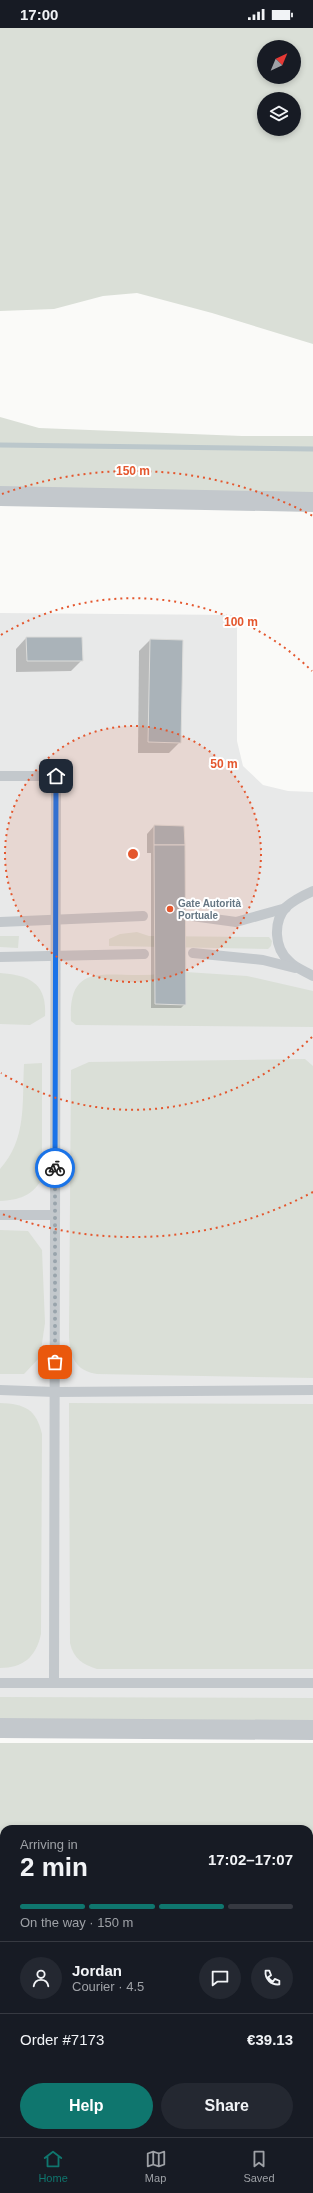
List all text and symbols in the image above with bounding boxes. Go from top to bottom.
text: 17:00 [20,6,58,23]
north arrow [257,40,301,84]
map controls [257,40,301,136]
button: layers [257,92,301,136]
text: 150 m [116,464,150,478]
text: 100 m [224,615,258,629]
text: 50 m [210,757,238,771]
pin [39,759,73,793]
icon: home [45,765,67,787]
centre of rings [126,847,140,861]
place label: Gate Autorità Portuale [178,898,241,921]
marker: Gate Autorità Portuale [165,904,175,914]
courier [35,1148,75,1188]
icon: bike [44,1157,66,1179]
pin [38,1345,72,1379]
icon: bag [44,1351,66,1373]
text: Arriving in [20,1837,78,1852]
text: 17:02–17:07 [208,1851,293,1868]
text: 2 min [20,1852,88,1882]
text: On the way · 150 m [20,1915,133,1930]
button: person [20,1957,62,1999]
button: chat [199,1957,241,1999]
button: phone [251,1957,293,1999]
text: Jordan [72,1962,122,1979]
text: Courier · 4.5 [72,1979,144,1994]
text: Order #7173 [20,2031,104,2048]
text: €39.13 [247,2031,293,2048]
button: Help [20,2083,153,2129]
button: Share [161,2083,293,2129]
tab: Home [38,2148,68,2184]
tab: Map [145,2148,167,2184]
tab: Saved [243,2148,275,2184]

